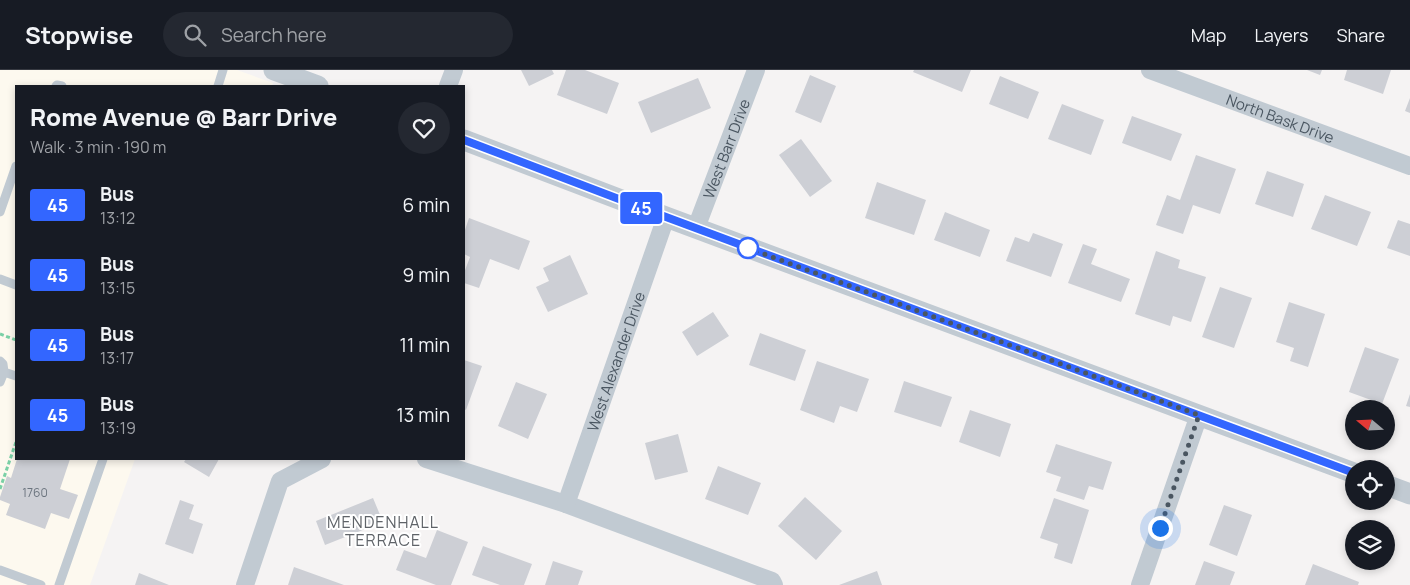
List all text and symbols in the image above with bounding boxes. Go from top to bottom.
search box [163,12,513,57]
text: Stopwise [25,18,133,51]
icon: search [181,21,209,49]
text: Search here [221,22,327,48]
text: Map [1191,23,1226,47]
text: Layers [1254,23,1308,47]
text: Share [1336,23,1385,47]
street label: North Bask Drive [1224,89,1337,148]
street label: West Barr Drive [698,95,755,201]
text: Rome Avenue @ Barr Drive [30,100,337,133]
button: heart [398,102,450,154]
text: Walk · 3 min · 190 m [30,136,166,158]
text: Bus [100,181,134,207]
text: 6 min [403,192,450,218]
line badge: 45 [618,192,664,224]
text: 45 [47,193,68,217]
text: 45 [630,196,652,220]
text: 13:12 [100,207,135,229]
unlabelled marker [737,237,759,259]
text: Bus [100,251,134,277]
text: 9 min [403,262,450,288]
text: 45 [47,263,68,287]
text: 13:15 [100,277,135,299]
street label: West Alexander Drive [582,289,650,434]
text: Bus [100,321,134,347]
text: 11 min [400,332,450,358]
text: 45 [47,333,68,357]
text: 13:17 [100,347,134,369]
text: Bus [100,391,134,417]
north arrow [1345,400,1395,450]
map controls [1345,400,1395,570]
text: 13 min [396,402,450,428]
text: 45 [47,403,68,427]
text: 13:19 [100,417,136,439]
button: locate [1345,460,1395,510]
house number: 1760 [22,484,48,501]
district label: MENDENHALL TERRACE [327,511,439,551]
your location [1148,516,1173,541]
button: layers [1345,520,1395,570]

